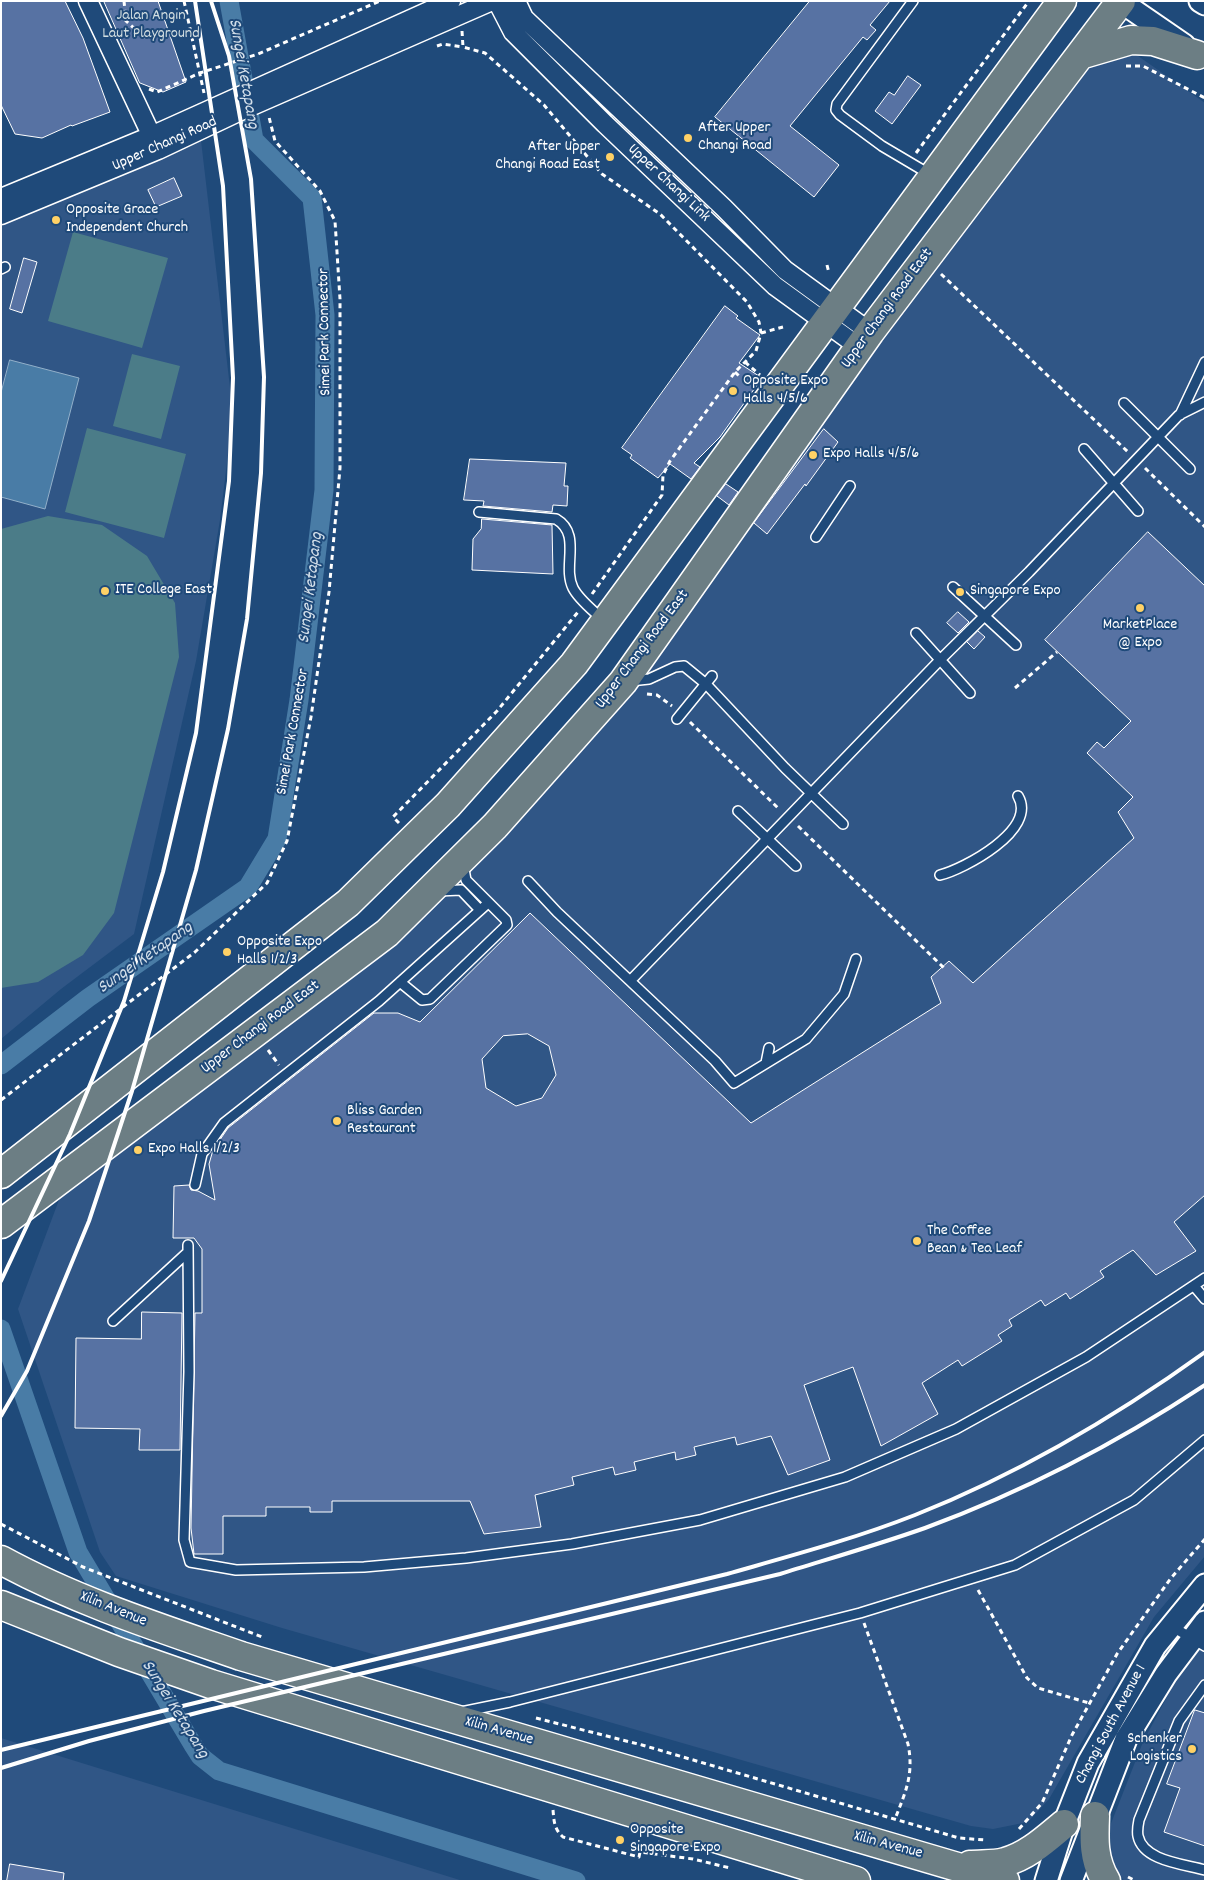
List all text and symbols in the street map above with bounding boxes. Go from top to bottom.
park label: Jalan Angin Laut Playground [102,7,200,45]
water label: Sungei Ketapang [222,17,262,131]
street label: Upper Changi Road [110,113,220,177]
place label: After Upper Changi Road [698,119,772,157]
marker: After Upper Changi Road [682,132,694,144]
place label: After Upper Changi Road East [495,138,600,176]
street label: Upper Changi Link [623,141,713,227]
marker: After Upper Changi Road East [604,151,616,163]
place label: Opposite Grace Independent Church [66,201,188,239]
marker: Opposite Grace Independent Church [50,214,62,226]
street label: Upper Changi Road East [838,245,938,373]
street label: Simei Park Connector [315,268,337,396]
place label: Opposite Expo Halls 4/5/6 [743,372,828,410]
marker: Opposite Expo Halls 4/5/6 [727,385,739,397]
place label: Expo Halls 4/5/6 [823,445,919,465]
marker: Expo Halls 4/5/6 [807,449,819,461]
water label: Sungei Ketapang [294,531,330,645]
place label: ITE College East [115,581,212,601]
place label: Singapore Expo [970,582,1061,602]
marker: ITE College East [99,585,111,597]
marker: Singapore Expo [954,586,966,598]
street label: Upper Changi Road East [592,587,694,713]
marker: MarketPlace @ Expo [1134,602,1146,614]
place label: MarketPlace @ Expo [1103,616,1177,654]
street label: Simei Park Connector [273,667,315,797]
water label: Sungei Ketapang [94,918,198,1000]
place label: Opposite Expo Halls 1/2/3 [237,933,322,971]
marker: Opposite Expo Halls 1/2/3 [221,946,233,958]
street label: Upper Changi Road East [198,977,324,1079]
place label: Bliss Garden Restaurant [347,1102,422,1140]
marker: Bliss Garden Restaurant [331,1115,343,1127]
place label: Expo Halls 1/2/3 [148,1140,240,1160]
marker: Expo Halls 1/2/3 [132,1144,144,1156]
place label: The Coffee Bean & Tea Leaf [927,1222,1022,1260]
marker: The Coffee Bean & Tea Leaf [911,1235,923,1247]
street label: Xilin Avenue [77,1588,149,1632]
water label: Sungei Ketapang [135,1657,213,1763]
street label: Changi South Avenue 1 [1072,1662,1152,1788]
street label: Xilin Avenue [463,1713,535,1751]
place label: Schenker Logistics [1127,1730,1182,1768]
marker: Schenker Logistics [1186,1743,1198,1755]
place label: Opposite Singapore Expo [630,1821,721,1859]
street label: Xilin Avenue [852,1828,924,1864]
marker: Opposite Singapore Expo [614,1834,626,1846]

